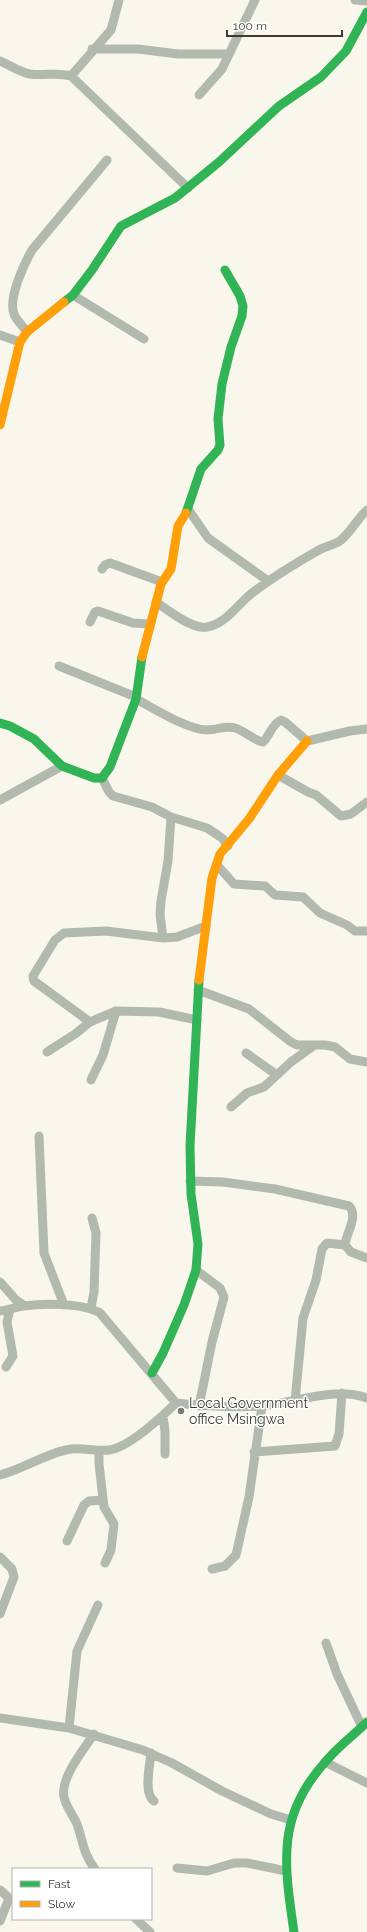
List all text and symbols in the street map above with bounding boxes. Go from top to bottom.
scale bar [227,12,342,38]
text: 100 m [233,19,267,33]
place label: Local Government office Msingwa [189,1395,308,1427]
marker: Local Government office Msingwa [176,1406,186,1416]
legend [12,1868,152,1920]
text: Fast [48,1877,71,1891]
text: Slow [48,1897,75,1911]

